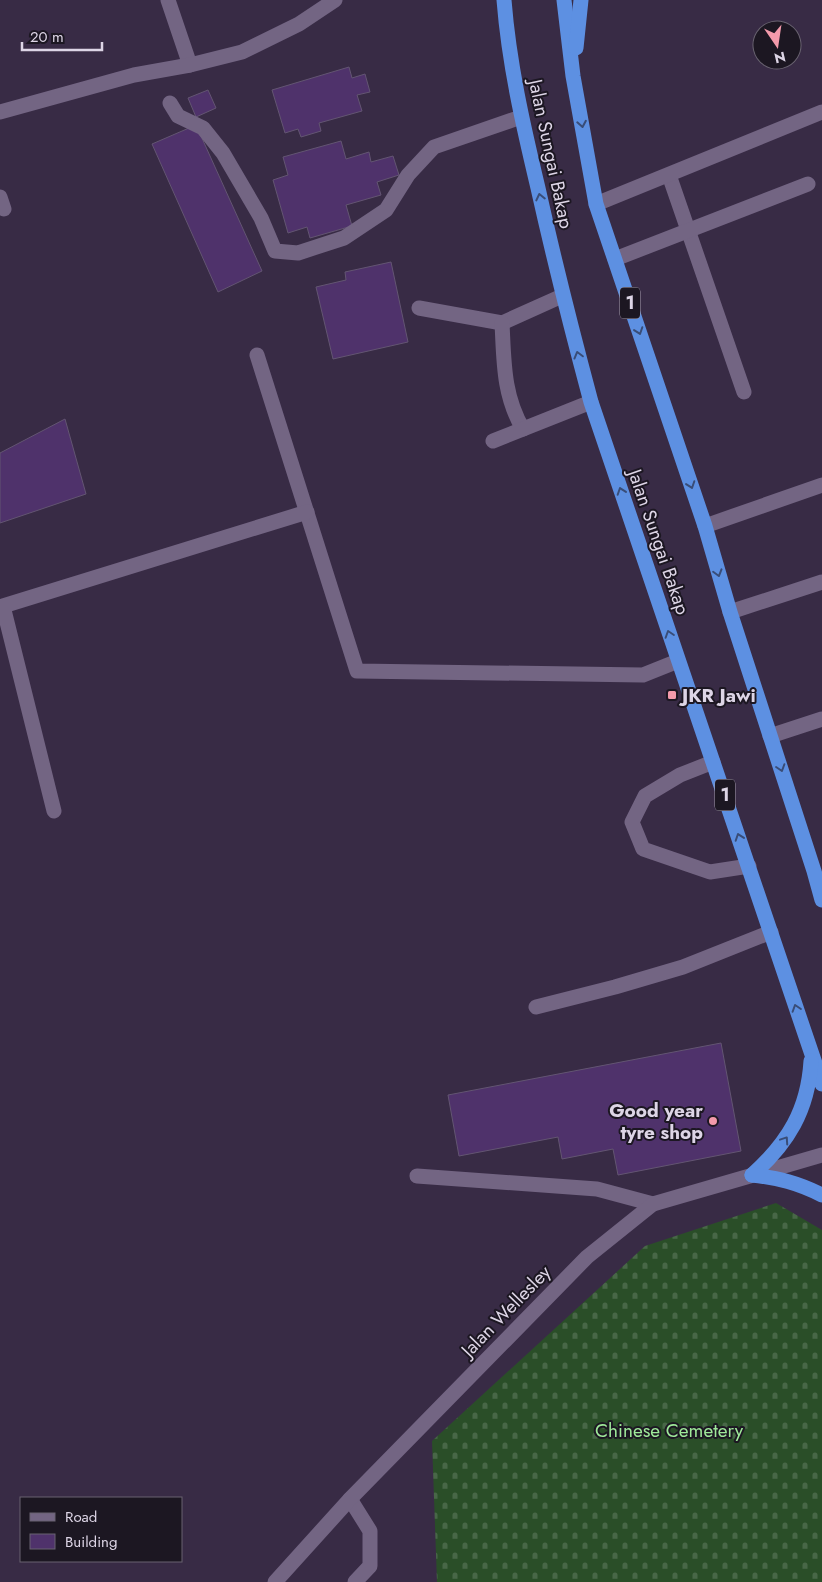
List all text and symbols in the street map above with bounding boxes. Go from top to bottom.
scale bar [22,20,102,52]
north arrow [752,20,802,70]
text: 20 m [30,26,64,48]
text: N [772,47,788,69]
street label: Jalan Sungai Bakap [521,74,580,231]
one-way arrow [576,120,587,128]
one-way arrow [535,193,546,202]
road number: 1 [620,288,640,318]
one-way arrow [633,326,643,335]
one-way arrow [573,351,584,360]
street label: Jalan Sungai Bakap [621,463,697,618]
one-way arrow [685,480,695,489]
one-way arrow [617,487,627,496]
one-way arrow [713,568,723,576]
one-way arrow [664,630,674,639]
place label: JKR Jawi [678,682,756,709]
marker: JKR Jawi [666,689,678,701]
one-way arrow [775,764,785,772]
road number: 1 [715,780,735,810]
one-way arrow [735,833,745,842]
one-way arrow [792,1004,802,1012]
place label: Good year tyre shop [609,1097,703,1146]
marker: Good year tyre shop [707,1115,719,1127]
one-way arrow [779,1136,788,1146]
street label: Jalan Wellesley [453,1259,557,1365]
park label: Chinese Cemetery [595,1417,744,1444]
legend [20,1497,182,1562]
text: Road [65,1506,97,1528]
text: Building [65,1531,117,1553]

